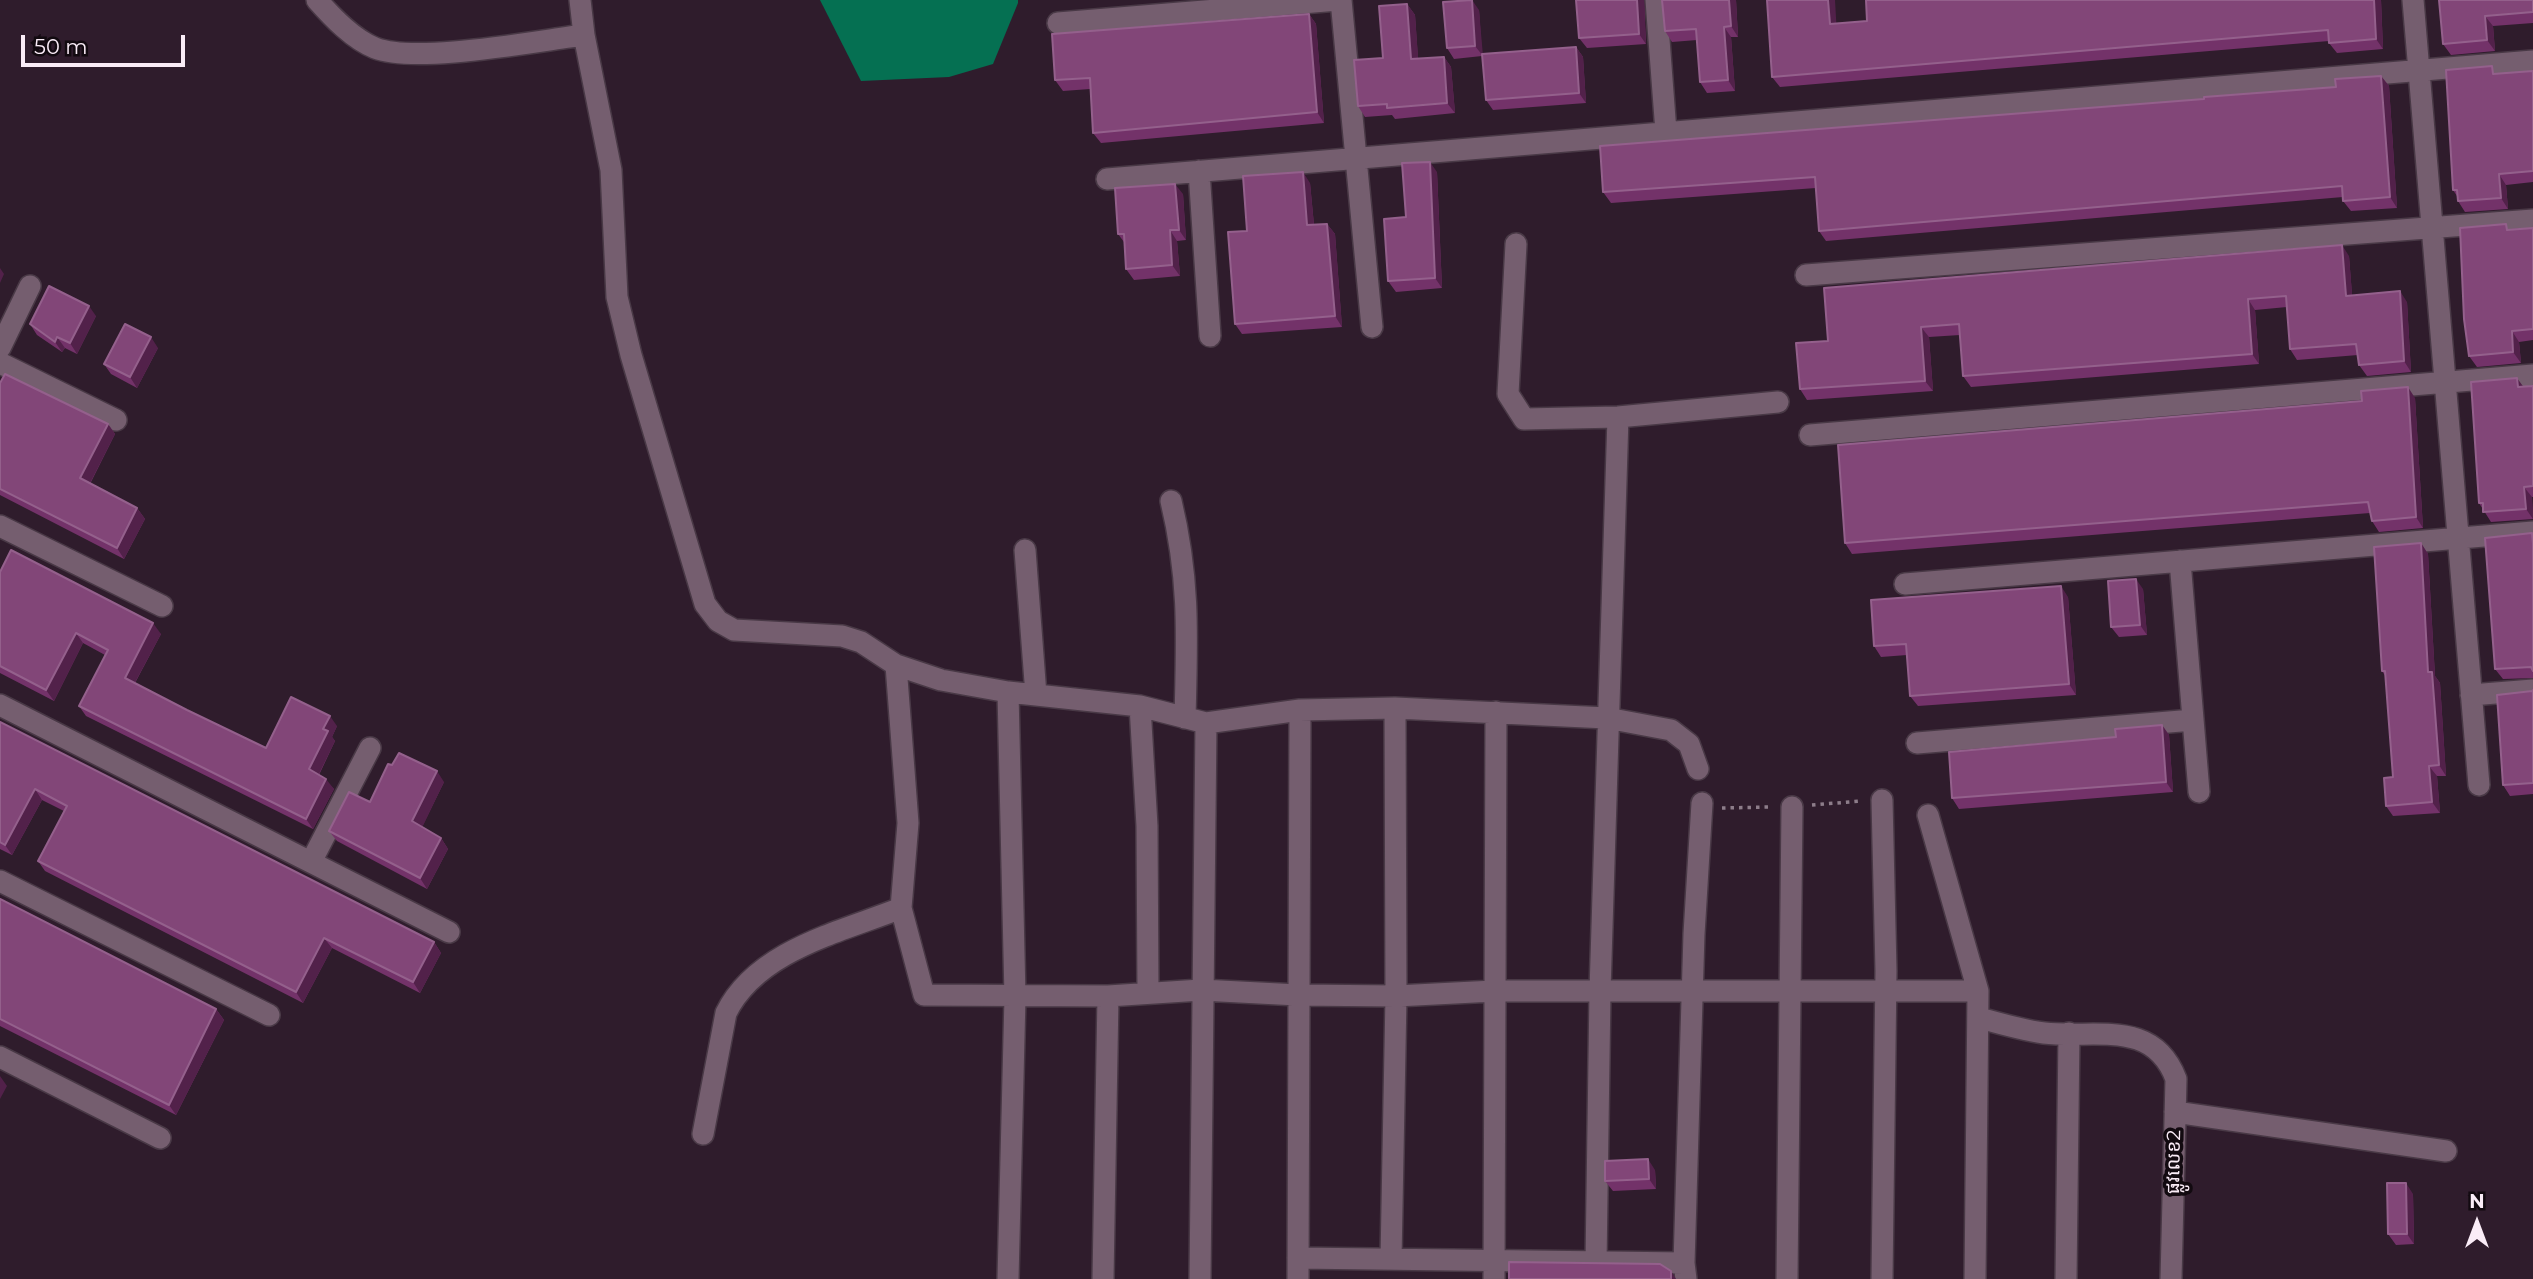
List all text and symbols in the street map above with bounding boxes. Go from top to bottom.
scale bar [24,21,189,65]
text: 50 m [34,34,88,59]
street label: ផ្លូវលេខ2 [2162,1130,2186,1194]
north arrow [2442,1188,2512,1258]
text: N [2469,1190,2485,1213]

